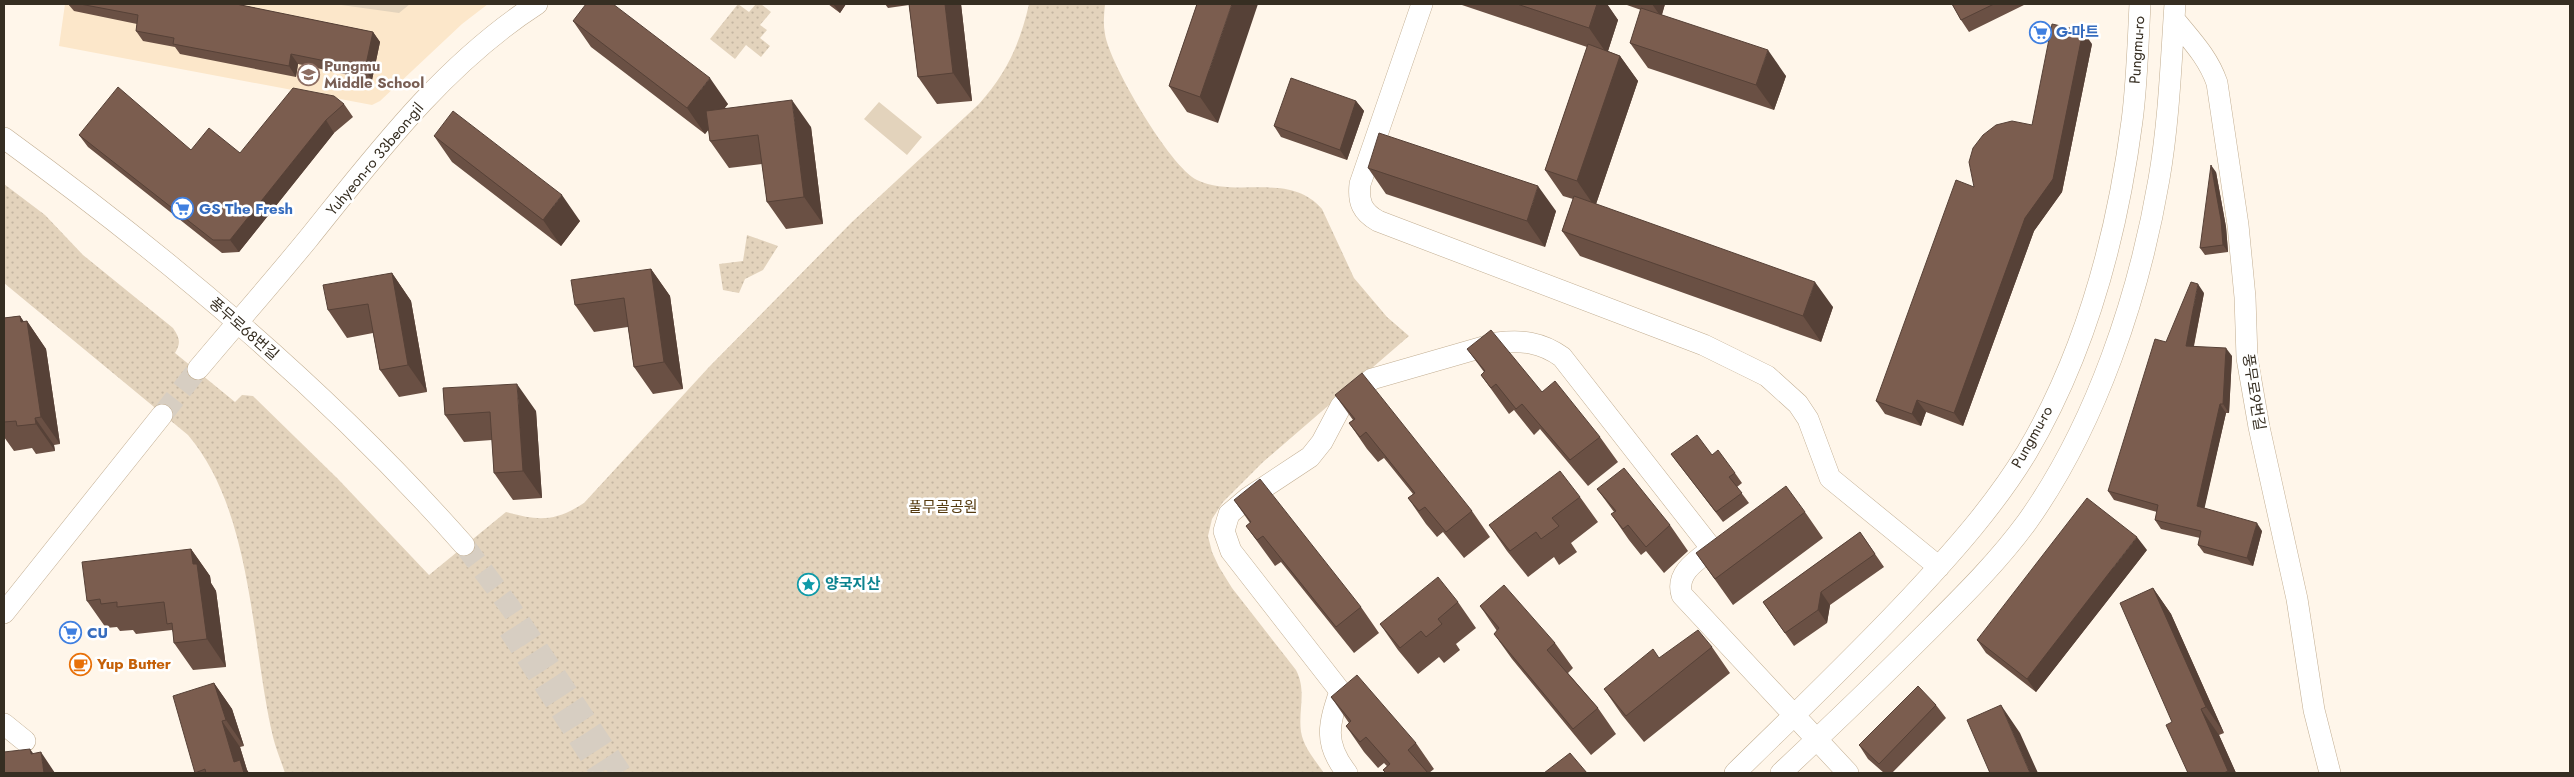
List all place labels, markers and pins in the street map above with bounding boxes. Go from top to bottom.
supermarket icon: G-마트 [2028,20,2052,44]
place label: G-마트 [2056,21,2099,43]
place label: Pungmu Middle School [324,55,424,94]
school or university icon: Pungmu Middle School [296,63,320,87]
supermarket icon: GS The Fresh [171,197,195,221]
place label: GS The Fresh [199,198,293,220]
place icon: 양국지산 [797,572,821,596]
place label: 양국지산 [825,573,880,595]
supermarket icon: CU [59,621,83,645]
place label: CU [87,622,108,644]
cafe icon: Yup Butter [69,652,93,676]
place label: Yup Butter [96,653,172,675]

